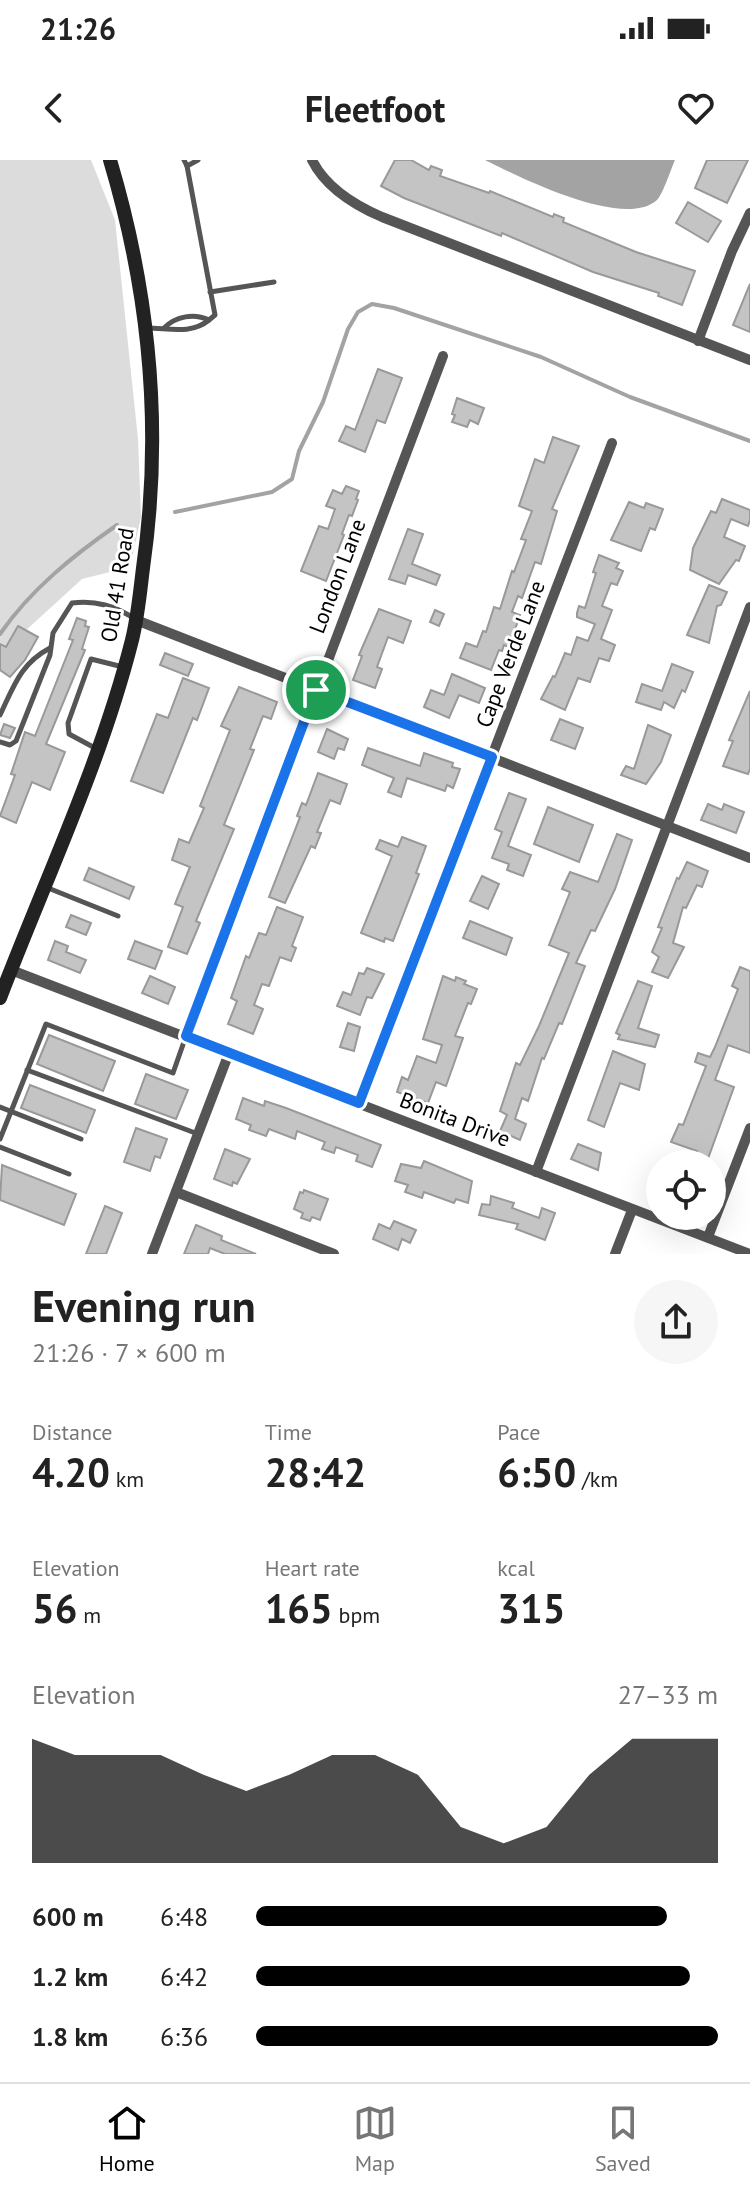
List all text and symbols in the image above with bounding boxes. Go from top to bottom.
text: 21:26 [40,9,116,48]
text: Fleetfoot [305,85,445,132]
icon: back [32,86,76,130]
icon: heart [674,86,718,130]
street label: London Lane [302,515,372,637]
street label: Old 41 Road [94,526,140,644]
street label: Cape Verde Lane [469,577,551,731]
pin [282,656,350,724]
icon: arrive [294,668,338,712]
street label: Bonita Drive [396,1085,514,1153]
map controls [646,1150,726,1230]
button: locate [646,1150,726,1230]
text: Evening run [32,1277,256,1334]
button: share [634,1280,718,1364]
text: 21:26 · 7 × 600 m [32,1336,226,1369]
text: Distance [32,1418,113,1446]
text: Time [265,1418,312,1446]
text: Pace [497,1418,540,1446]
text: 4.20 [32,1446,110,1498]
text: 28:42 [265,1446,366,1498]
text: 6:50 [497,1446,576,1498]
text: km [110,1465,144,1493]
text: /km [576,1465,618,1493]
text: Elevation [32,1554,120,1582]
text: Heart rate [265,1554,360,1582]
text: kcal [497,1554,535,1582]
text: 56 [32,1582,77,1634]
text: 165 [265,1582,333,1634]
text: 315 [497,1582,565,1634]
text: m [77,1601,101,1629]
text: bpm [333,1601,380,1629]
text: Elevation [32,1678,136,1711]
text: 27–33 m [618,1678,718,1711]
text: 600 m [32,1900,104,1933]
text: 6:48 [160,1900,208,1933]
text: 1.2 km [32,1960,108,1993]
text: 6:42 [160,1960,208,1993]
text: 1.8 km [32,2020,108,2053]
text: 6:36 [160,2020,208,2053]
tab: Home [99,2101,155,2177]
tab: Map [353,2101,397,2177]
tab: Saved [595,2101,651,2177]

